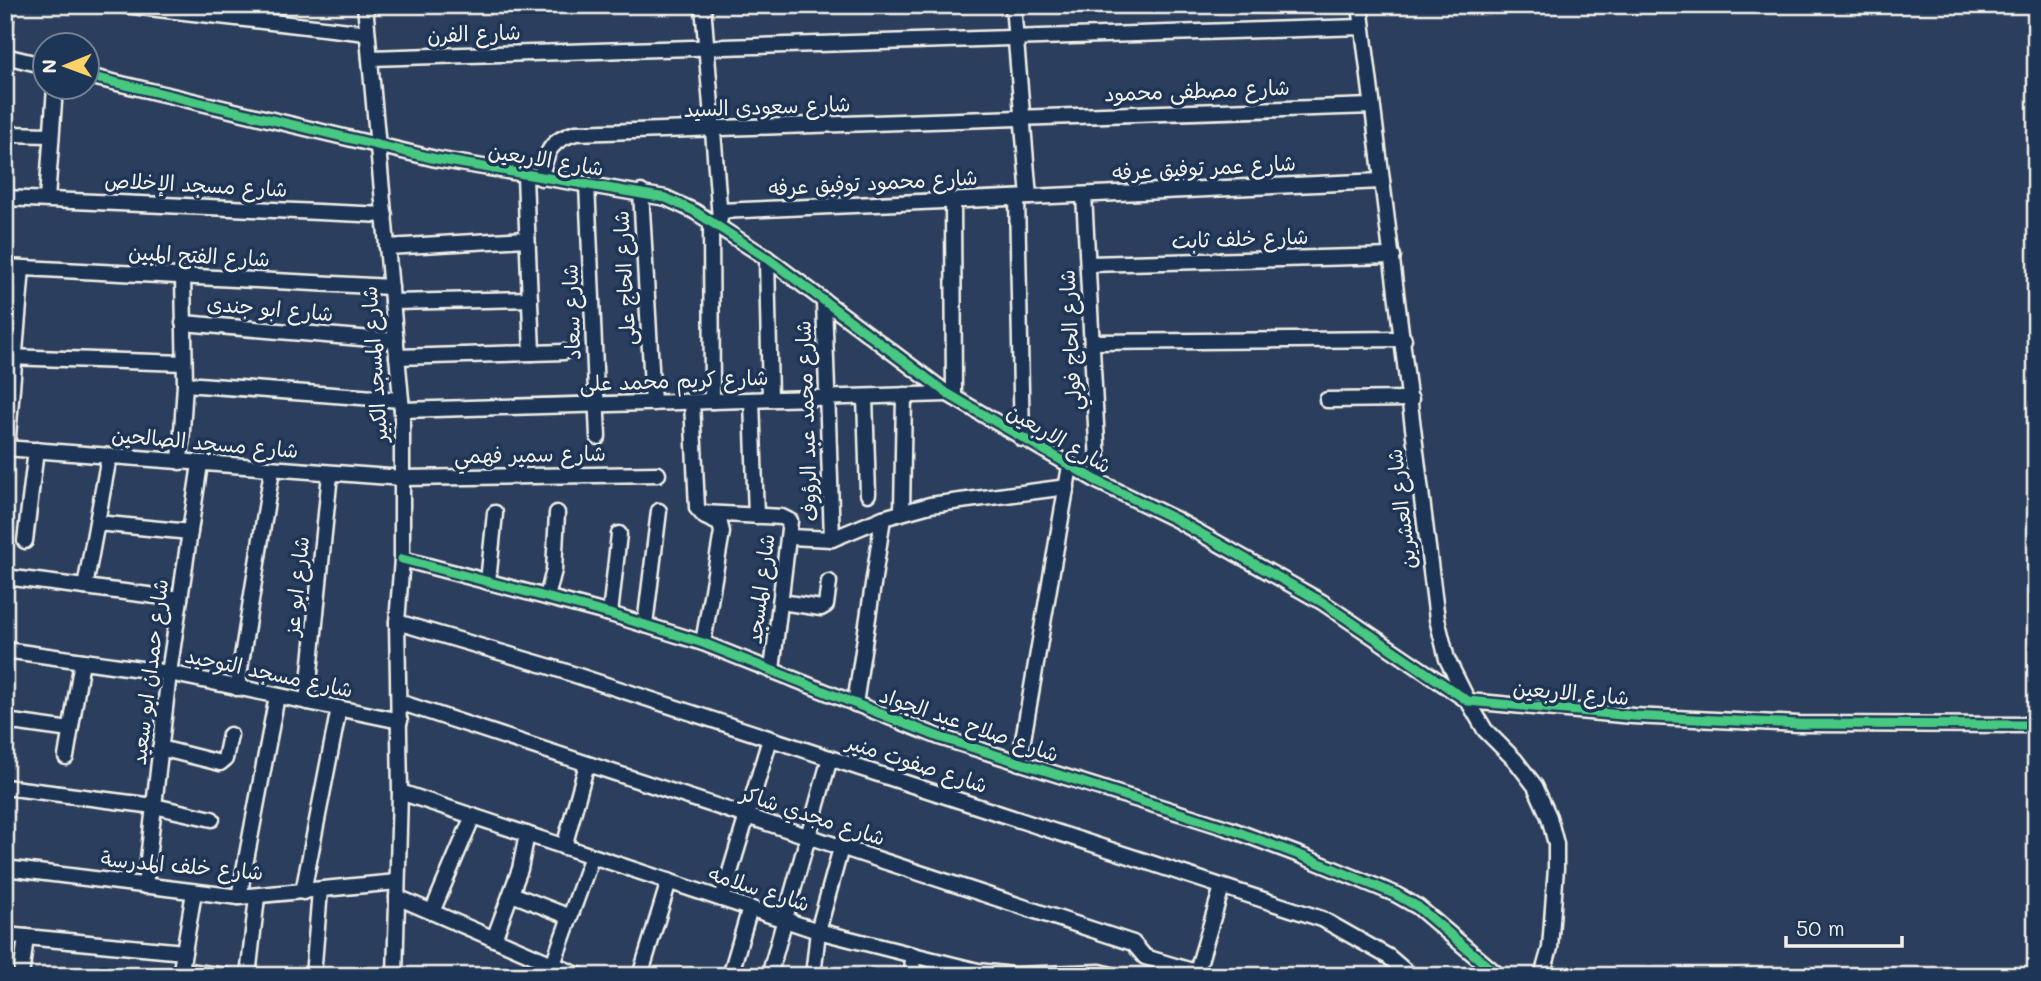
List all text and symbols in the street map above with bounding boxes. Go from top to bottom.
street label: شارع الفرن [427,17,521,51]
north arrow [32,32,102,102]
text: N [36,59,61,74]
street label: شارع مصطفى محمود [1104,73,1290,109]
street label: شارع سعودى السيد [683,89,851,125]
street label: شارع الاربعين [486,136,606,184]
street label: شارع عمر توفيق عرفه [1111,148,1297,188]
street label: شارع محمود توفيق عرفه [768,163,978,203]
street label: شارع مسجد الإخلاص [104,165,288,205]
street label: شارع الحاج على [606,210,644,346]
street label: شارع خلف ثابت [1171,222,1309,256]
street label: شارع الفتح المبين [127,237,271,275]
street label: شارع سعاد [555,263,589,361]
street label: شارع الحاج فولي [1052,269,1094,411]
street label: شارع المسجد الكبير [355,285,396,445]
street label: شارع ابو جندى [205,289,335,329]
street label: شارع محمد عبد الرؤوف [788,320,826,522]
street label: شارع كريم محمد على [579,363,769,400]
street label: شارع الاربعين [1001,397,1117,481]
street label: شارع مسجد الصالحين [110,420,300,466]
street label: شارع سمير فهمي [454,439,606,475]
street label: شارع العشرين [1380,447,1424,571]
street label: شارع المسجد [739,532,783,646]
street label: شارع ابو عز [277,535,317,639]
street label: شارع حمدان ابو سعيد [124,577,176,767]
street label: شارع مسجد التوحيد [182,641,356,705]
street label: شارع الاربعين [1512,673,1630,713]
street label: شارع صلاح عبد الجواد [875,680,1063,770]
street label: شارع صفوت منير [841,726,991,801]
street label: شارع مجدي شاكر [735,778,889,853]
street label: شارع خلف المدرسة [100,844,264,888]
street label: شارع سلامه [704,858,814,920]
scale bar [1786,904,1901,948]
text: 50 m [1796,914,1845,941]

